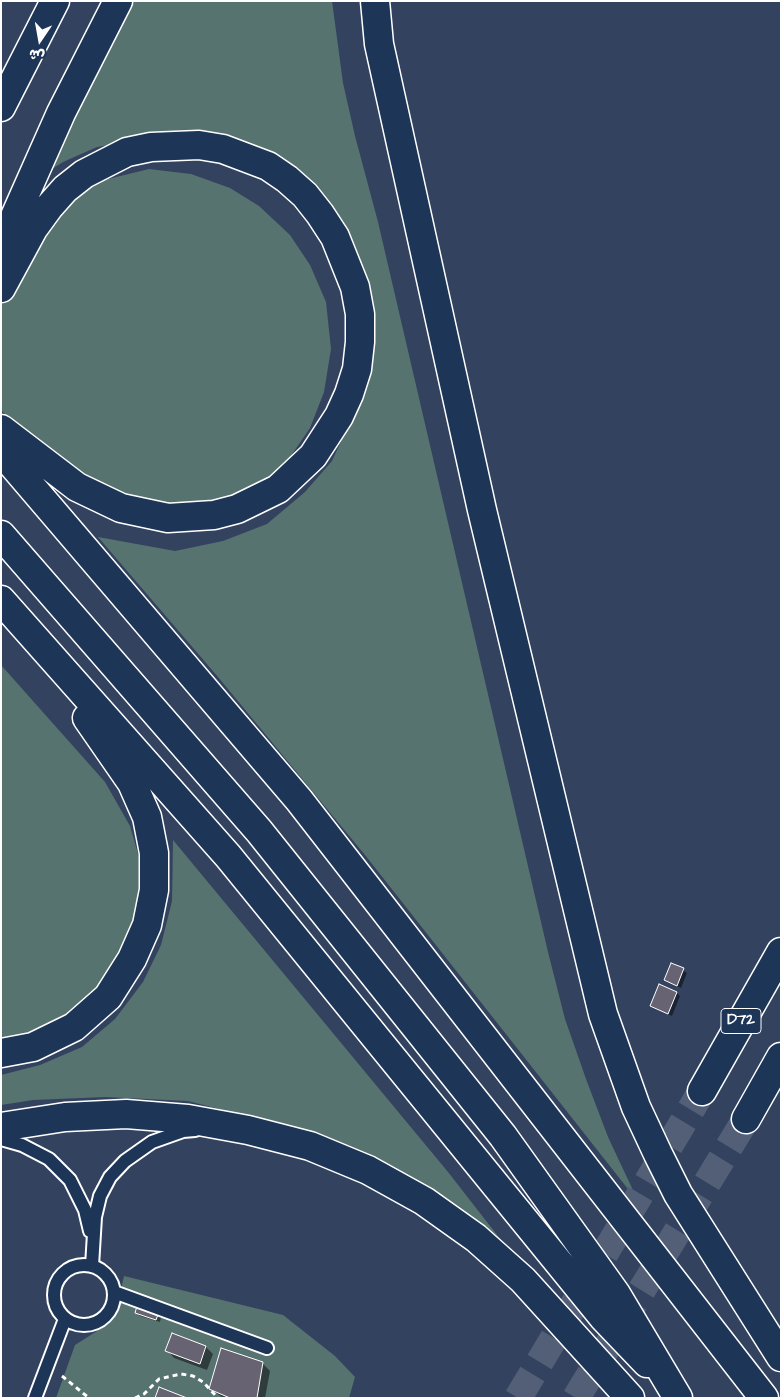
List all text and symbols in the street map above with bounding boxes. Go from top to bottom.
north arrow [15,15,65,65]
text: ش [27,43,46,66]
road number: D72 [721,1008,761,1034]

